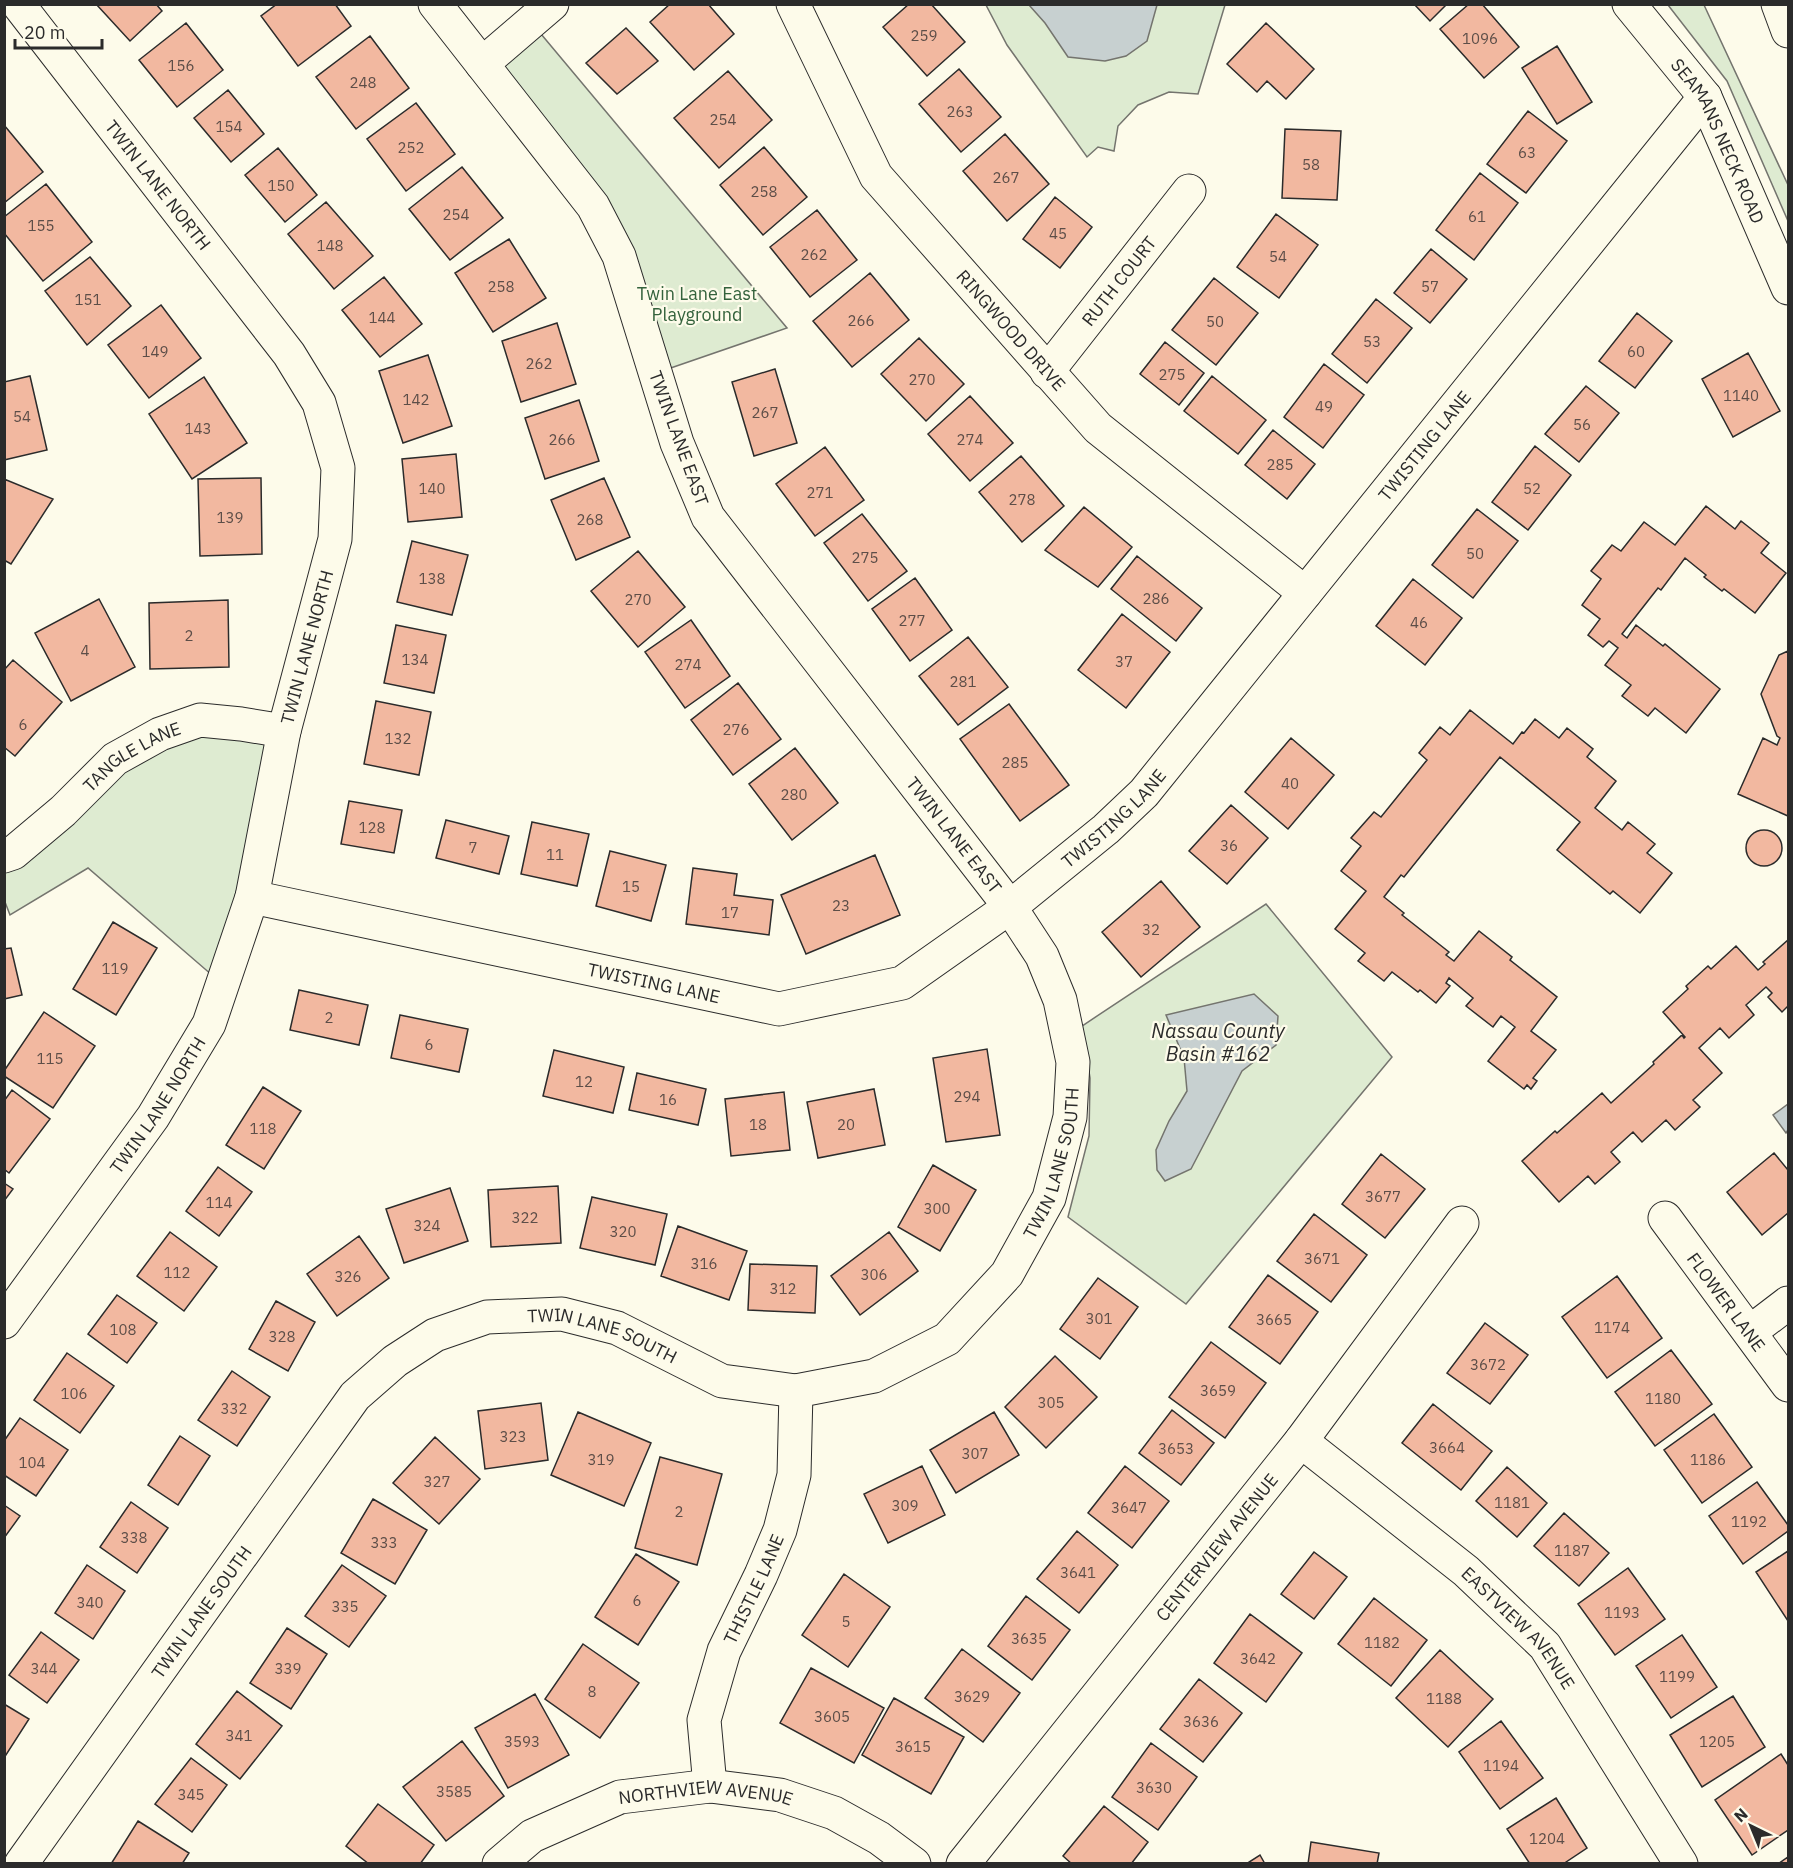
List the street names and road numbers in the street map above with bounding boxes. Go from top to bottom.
street label: SEAMANS NECK ROAD [1666,53,1770,227]
street label: TWIN LANE NORTH [100,115,216,255]
street label: RUTH COURT [1076,231,1161,330]
street label: RINGWOOD DRIVE [952,264,1071,395]
street label: TWIN LANE EAST [644,367,714,509]
street label: TWISTING LANE [1373,386,1475,505]
street label: TWIN LANE NORTH [275,567,338,727]
street label: TANGLE LANE [78,716,184,796]
street label: TWISTING LANE [1056,764,1171,872]
street label: TWIN LANE EAST [901,772,1007,898]
street label: TWISTING LANE [586,957,722,1008]
street label: TWIN LANE NORTH [104,1032,210,1178]
street label: TWIN LANE SOUTH [1017,1087,1083,1242]
street label: FLOWER LANE [1682,1248,1771,1356]
street label: TWIN LANE SOUTH [527,1303,681,1368]
street label: CENTERVIEW AVENUE [1150,1468,1283,1625]
street label: THISTLE LANE [718,1530,789,1647]
street label: TWIN LANE SOUTH [146,1541,256,1683]
street label: EASTVIEW AVENUE [1457,1561,1581,1693]
street label: NORTHVIEW AVENUE [617,1774,796,1810]

